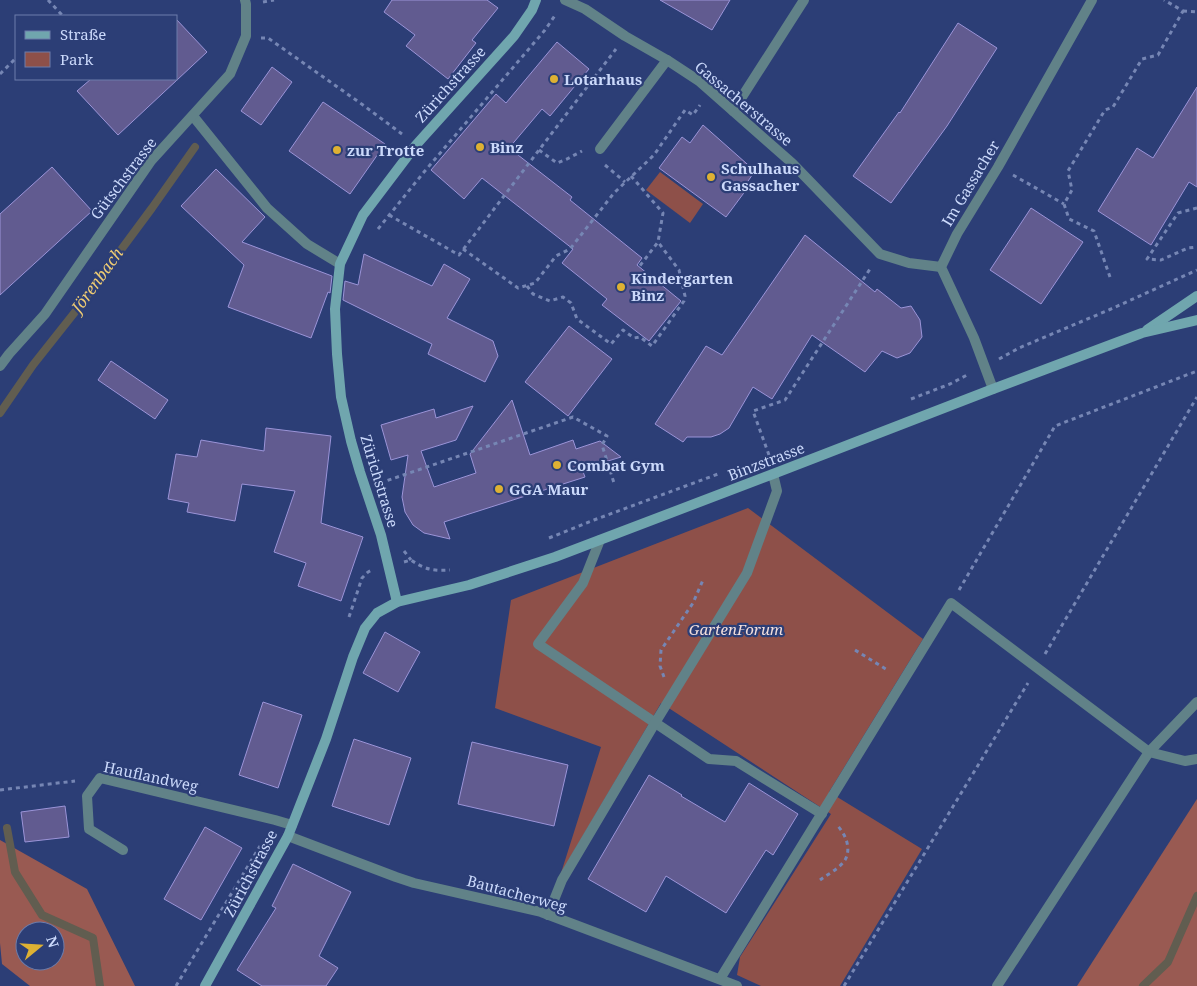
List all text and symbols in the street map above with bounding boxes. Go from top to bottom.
legend [15,15,178,80]
text: Straße [60,24,106,44]
street label: Zürichstrasse [410,42,490,126]
text: Park [60,49,94,69]
street label: Gassacherstrasse [691,56,797,150]
place label: Lotarhaus [564,69,642,89]
marker: Lotarhaus [548,73,560,85]
street label: Gütschstrasse [86,133,160,223]
street label: Im Gassacher [937,136,1003,230]
place label: Binz [490,137,523,157]
place label: zur Trotte [347,140,424,160]
marker: Binz [474,141,486,153]
marker: zur Trotte [331,144,343,156]
place label: Schulhaus Gassacher [721,158,799,195]
marker: Schulhaus Gassacher [705,171,717,183]
water label: Jörenbach [64,243,128,319]
place label: Kindergarten Binz [631,268,733,305]
marker: Kindergarten Binz [615,281,627,293]
street label: Zürichstrasse [356,432,404,530]
street label: Binzstrasse [725,437,807,485]
place label: Combat Gym [567,455,665,475]
marker: Combat Gym [551,459,563,471]
place label: GGA Maur [509,479,589,499]
marker: GGA Maur [493,483,505,495]
park label: GartenForum [689,619,784,639]
street label: Hauflandweg [102,756,200,796]
street label: Zürichstrasse [219,826,281,920]
street label: Bautacherweg [465,870,569,916]
north arrow [15,921,65,971]
text: N [42,934,64,950]

